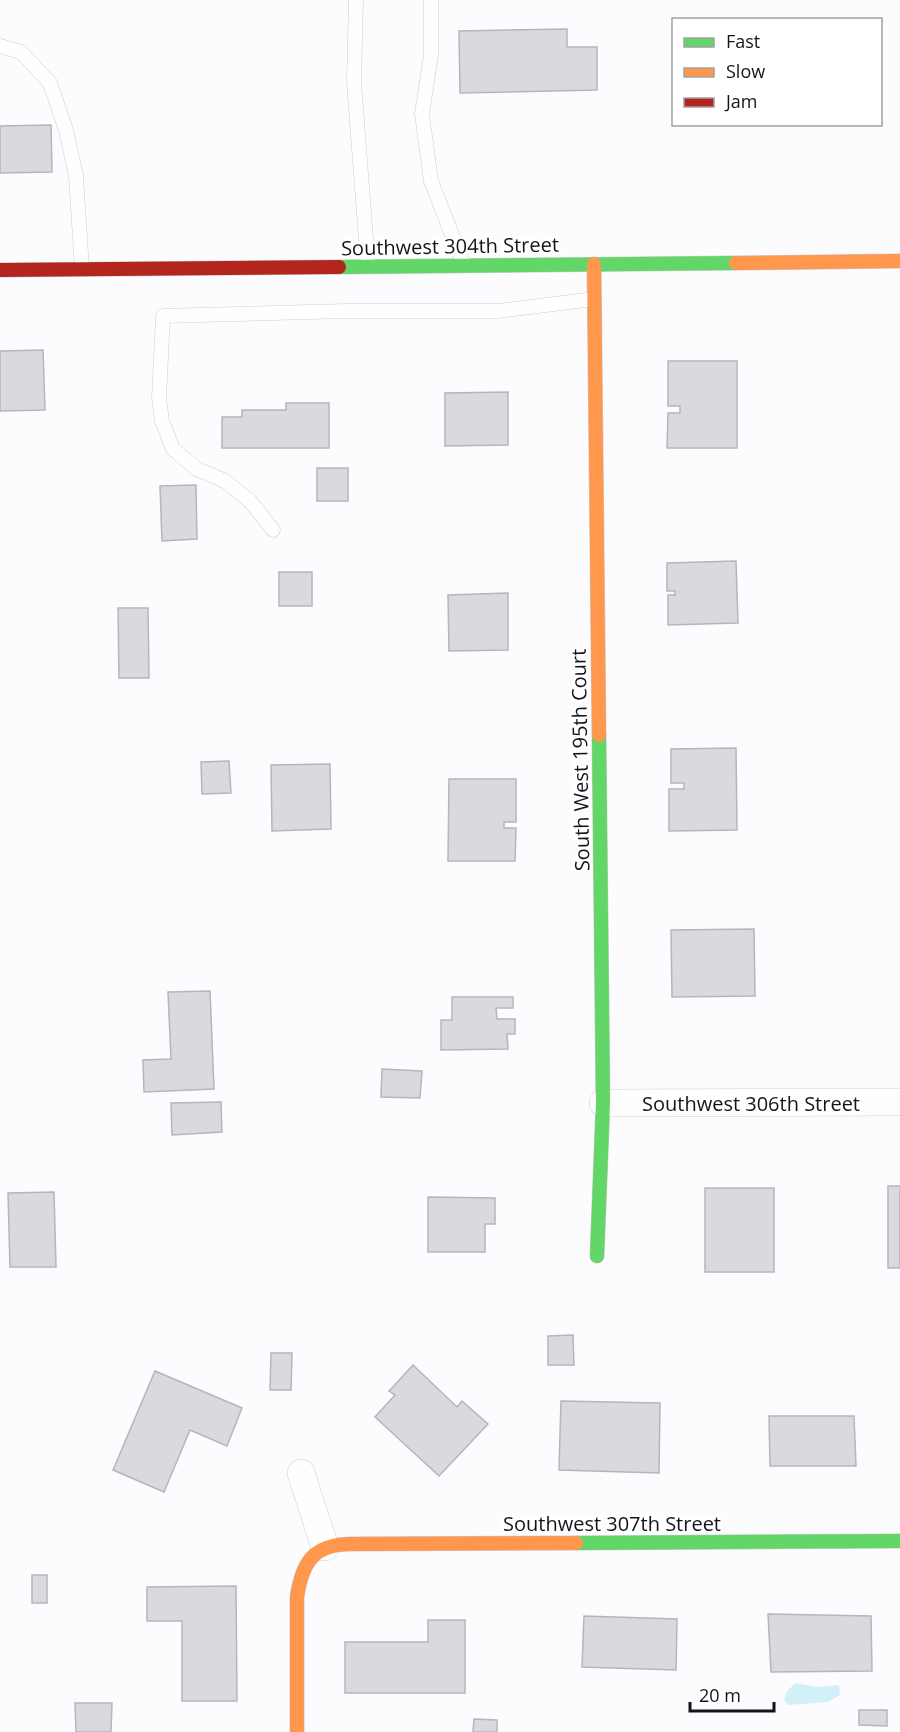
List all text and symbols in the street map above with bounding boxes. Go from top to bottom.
legend [672,18,882,126]
text: Fast [726,29,760,53]
text: Slow [726,59,765,83]
text: Jam [724,89,758,113]
street label: Southwest 304th Street [341,231,559,261]
street label: South West 195th Court [565,649,595,871]
street label: Southwest 306th Street [642,1090,860,1117]
street label: Southwest 307th Street [503,1510,721,1537]
scale bar [690,1675,774,1713]
text: 20 m [699,1683,741,1707]

